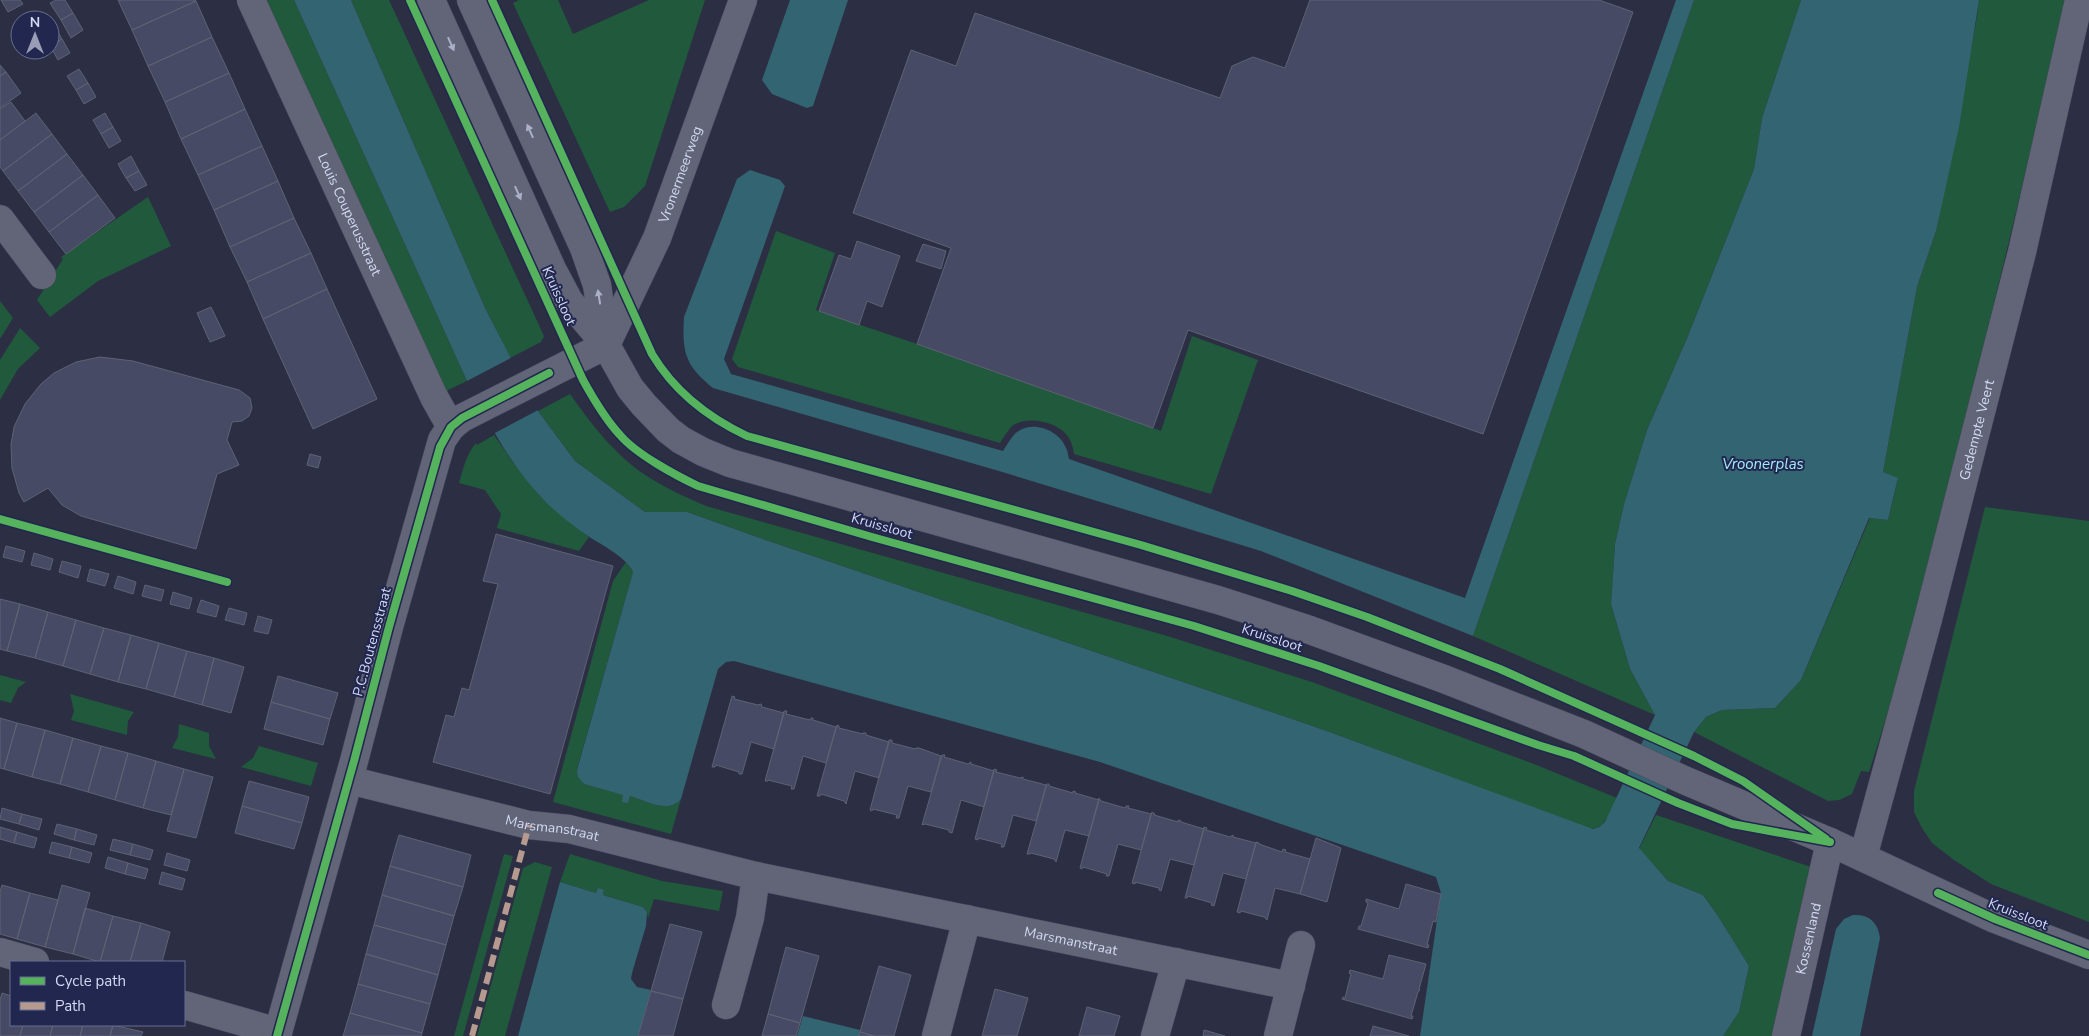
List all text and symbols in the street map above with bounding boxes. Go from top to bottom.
north arrow [10,10,60,60]
text: N [30,13,40,32]
one-way arrow [448,37,456,51]
street label: Vronermeerweg [653,123,706,226]
one-way arrow [526,124,534,138]
street label: Louis Couperusstraat [313,150,386,279]
one-way arrow [514,186,522,200]
street label: Kruissloot [538,263,580,329]
one-way arrow [595,288,603,304]
street label: Gedempte Veert [1954,377,1998,482]
water label: Vroonerplas [1722,454,1804,474]
street label: Kruissloot [849,508,915,544]
street label: P.C.Boutensstraat [348,585,396,698]
street label: Kruissloot [1239,619,1305,657]
street label: Marsmanstraat [504,810,601,846]
street label: Kruissloot [1985,893,2051,935]
street label: Kossenland [1791,901,1825,976]
street label: Marsmanstraat [1023,922,1119,960]
legend [10,961,185,1026]
text: Cycle path [55,971,126,991]
text: Path [55,996,86,1016]

